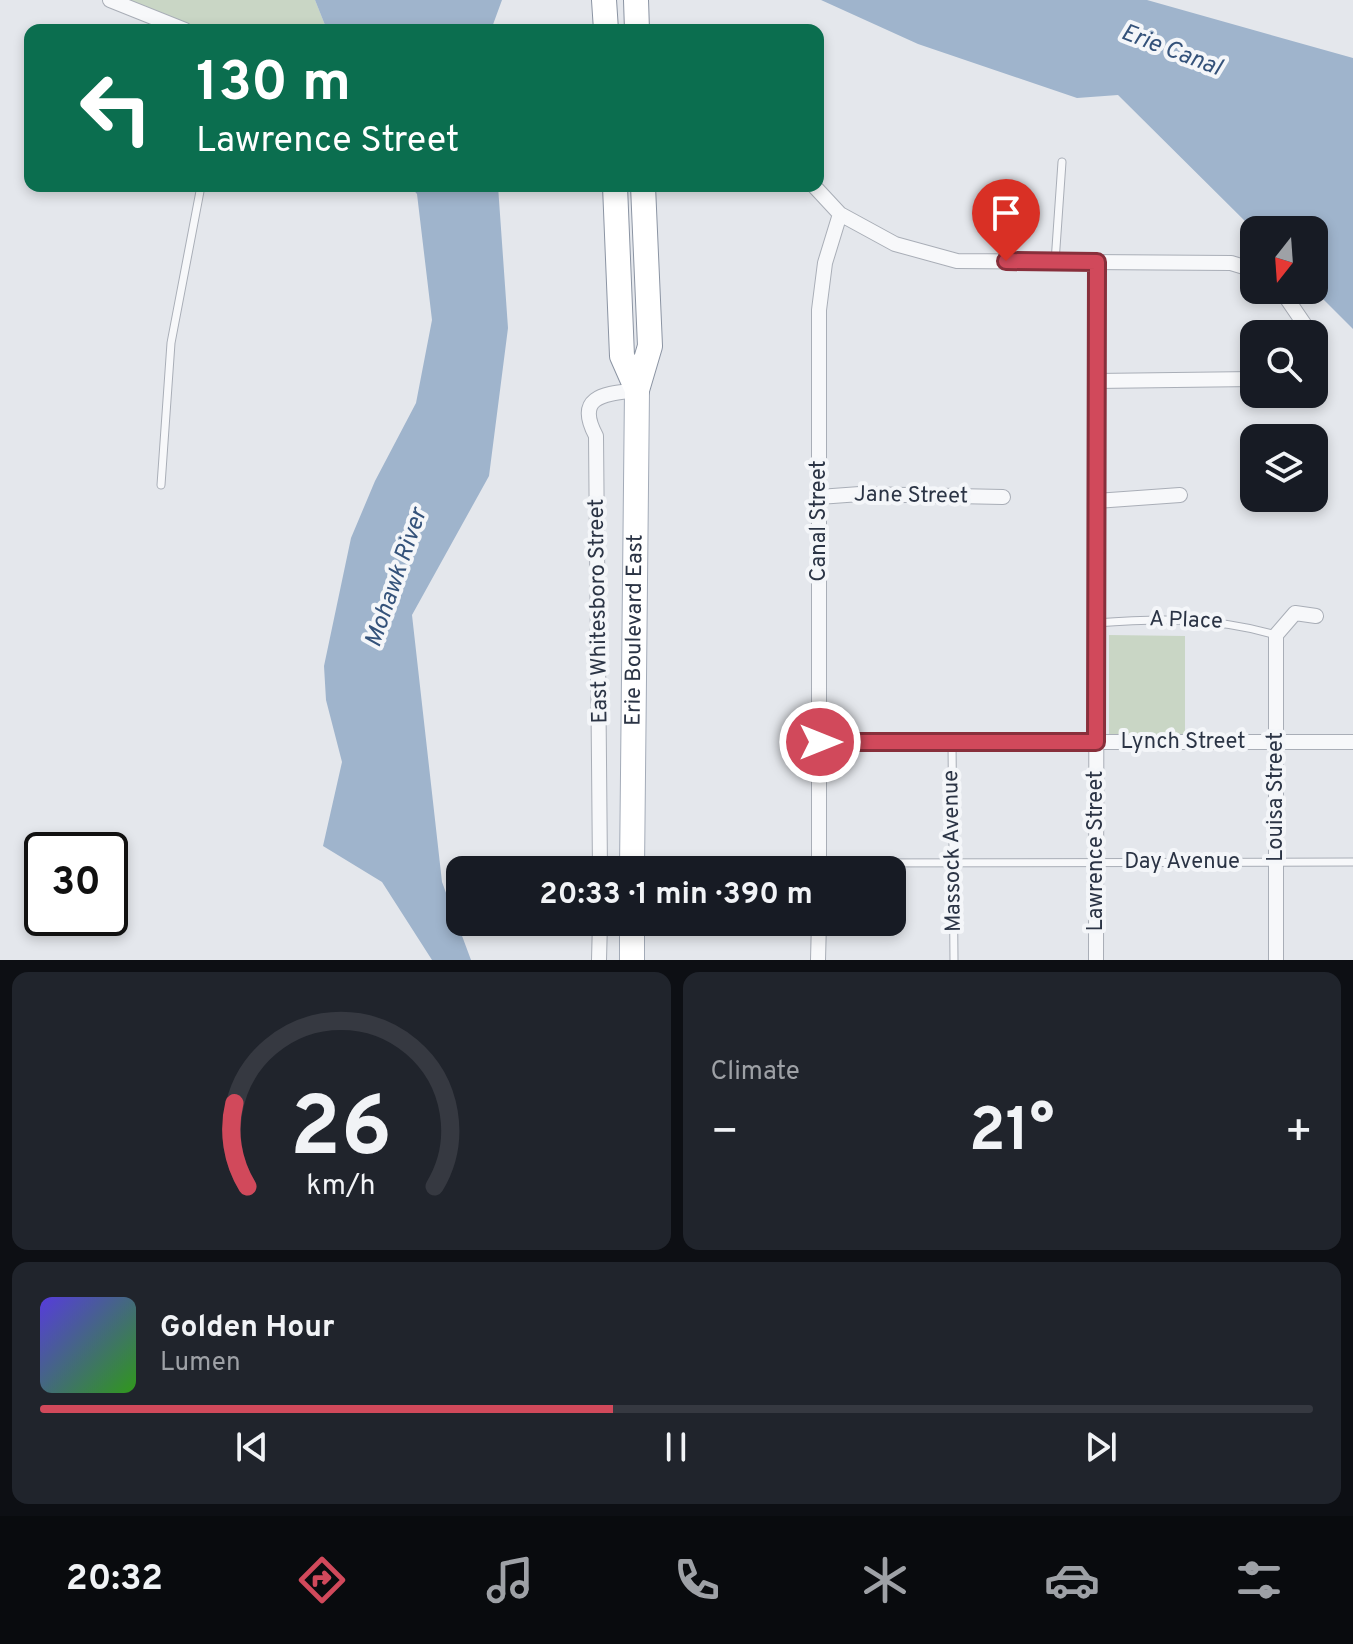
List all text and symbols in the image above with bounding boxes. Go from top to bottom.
water label: Erie Canal [1117,18,1227,84]
text: 130 m [196,50,351,120]
icon: left [64,56,168,160]
text: Lawrence Street [196,119,459,165]
pin [972,179,1040,261]
icon: arrive [984,191,1028,235]
north arrow [1240,216,1328,304]
map controls [1240,216,1328,512]
button: search [1240,320,1328,408]
button: layers [1240,424,1328,512]
street label: Canal Street [806,460,833,582]
street label: Jane Street [854,482,968,510]
street label: East Whitesboro Street [584,498,614,724]
water label: Mohawk River [359,503,435,651]
street label: Erie Boulevard East [620,534,649,726]
street label: A Place [1149,606,1223,636]
position arrow [778,700,862,784]
street label: Lynch Street [1120,729,1246,756]
street label: Louisa Street [1263,732,1290,862]
street label: Massock Avenue [938,770,968,932]
street label: Lawrence Street [1083,771,1110,931]
speed limit sign: 30 [24,832,128,936]
street label: Day Avenue [1124,849,1240,876]
text: 20:33 · 1 min · 390 m [539,877,813,914]
text: Climate [711,1056,800,1089]
text: 26 [290,1080,392,1185]
text: 21° [969,1096,1055,1172]
text: − [711,1106,739,1162]
text: + [1285,1106,1313,1162]
text: km/h [307,1169,376,1205]
text: Golden Hour [160,1310,334,1347]
text: Lumen [160,1347,241,1380]
icon: previous [230,1425,274,1469]
icon: pause [654,1425,698,1469]
icon: next [1079,1425,1123,1469]
icon: directions [294,1552,350,1608]
icon: music [482,1552,538,1608]
icon: phone [669,1552,725,1608]
icon: climate [857,1552,913,1608]
icon: car [1044,1552,1100,1608]
icon: filters [1231,1552,1287,1608]
text: 20:32 [66,1557,163,1603]

